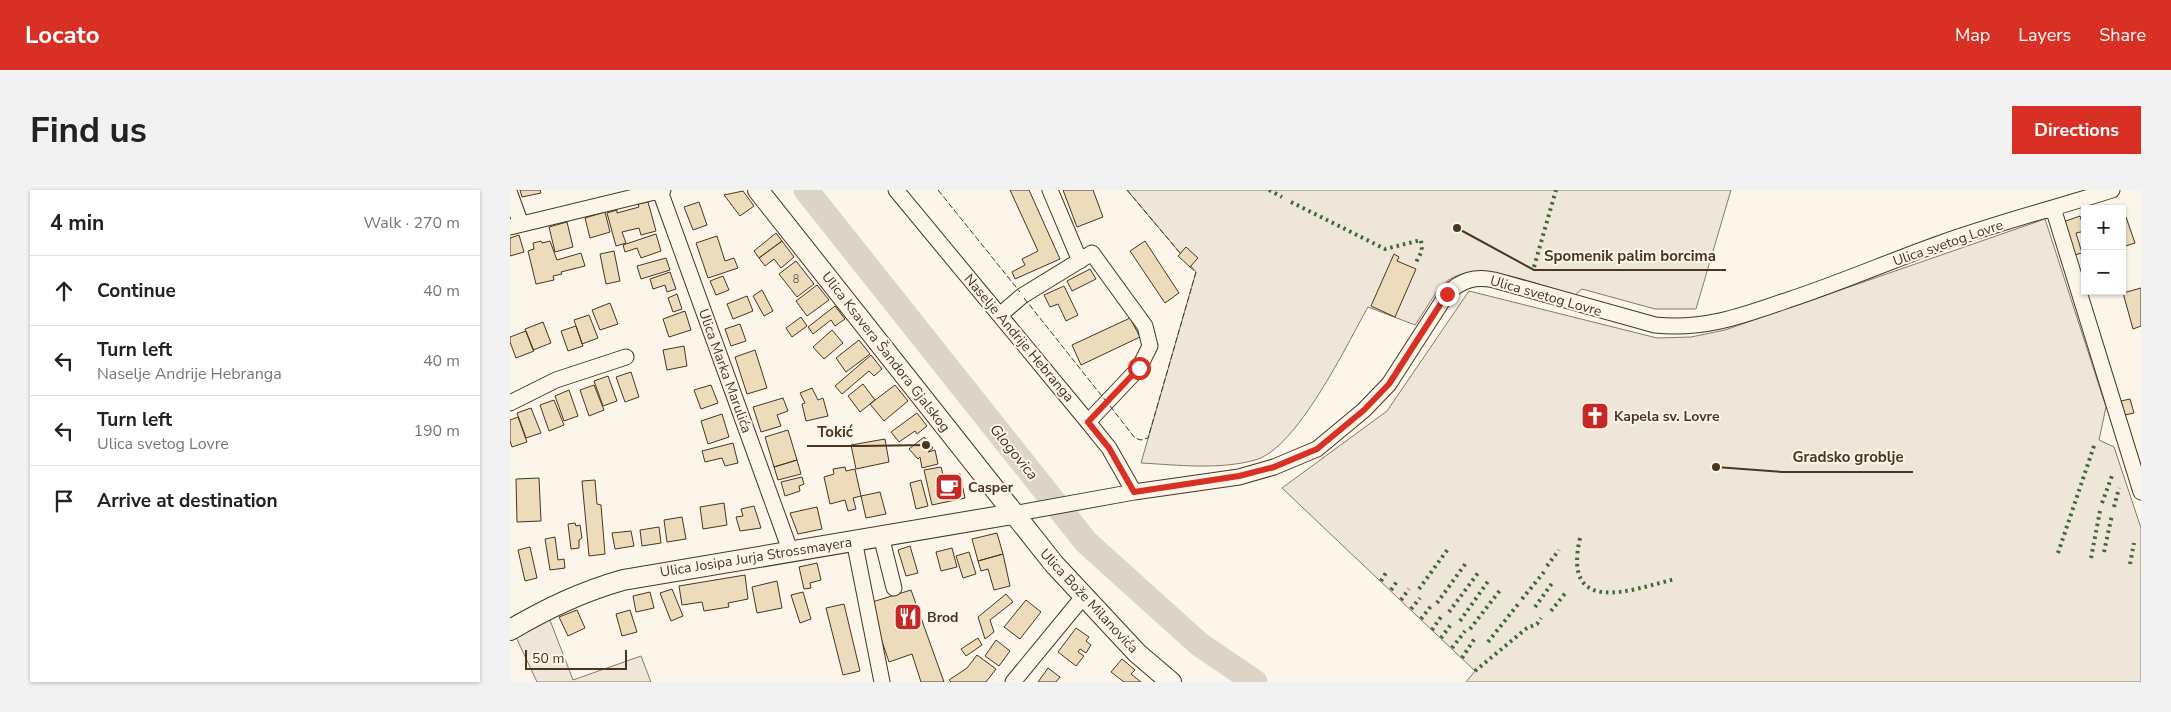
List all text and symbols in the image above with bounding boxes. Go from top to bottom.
text: Locato [25,19,100,51]
text: Map [1955,23,1990,47]
text: Layers [2018,23,2071,47]
text: Share [2099,23,2146,47]
button: Directions [2012,106,2141,154]
text: Find us [30,107,147,154]
map controls [2081,205,2126,295]
button: + [2081,205,2126,250]
text: 4 min [50,209,104,237]
text: Walk · 270 m [364,212,460,234]
street label: Ulica svetog Lovre [1890,215,2006,271]
callout: Spomenik palim borcima [1534,240,1726,270]
text: Spomenik palim borcima [1544,246,1716,266]
button: − [2081,250,2126,295]
street label: Ulica Ksavera Šandora Gjalskog [817,268,955,436]
street label: Naselje Andrije Hebranga [960,270,1078,406]
street label: Ulica svetog Lovre [1488,271,1604,321]
house number: 8 [793,272,800,287]
icon: ahead [50,277,78,305]
text: Continue [97,278,176,304]
text: 40 m [423,280,460,302]
route end [1436,283,1459,306]
street label: Ulica Marka Marulića [694,306,756,436]
text: Turn left [97,337,172,363]
icon: left [50,347,78,375]
text: 40 m [423,350,460,372]
route start [1128,357,1151,380]
text: Naselje Andrije Hebranga [97,363,282,385]
church icon: Kapela sv. Lovre [1580,401,1610,431]
text: Turn left [97,407,172,433]
place label: Kapela sv. Lovre [1614,407,1720,426]
callout: Tokić [807,416,862,446]
icon: left [50,417,78,445]
text: 190 m [413,420,460,442]
water label: Glogovica [985,420,1043,484]
text: Tokić [817,422,853,442]
text: Ulica svetog Lovre [97,433,229,455]
callout: Gradsko groblje [1782,442,1913,472]
text: Gradsko groblje [1792,447,1904,467]
cafe icon: Casper [934,472,964,502]
place label: Casper [968,478,1014,497]
icon: arrive [50,487,78,515]
text: Arrive at destination [97,488,278,514]
street label: Ulica Josipa Jurja Strossmayera [659,532,853,582]
street label: Ulica Bože Milanovića [1036,545,1142,657]
restaurant icon: Brod [893,602,923,632]
place label: Brod [927,608,958,627]
scale bar [525,647,628,670]
text: 50 m [532,649,564,668]

